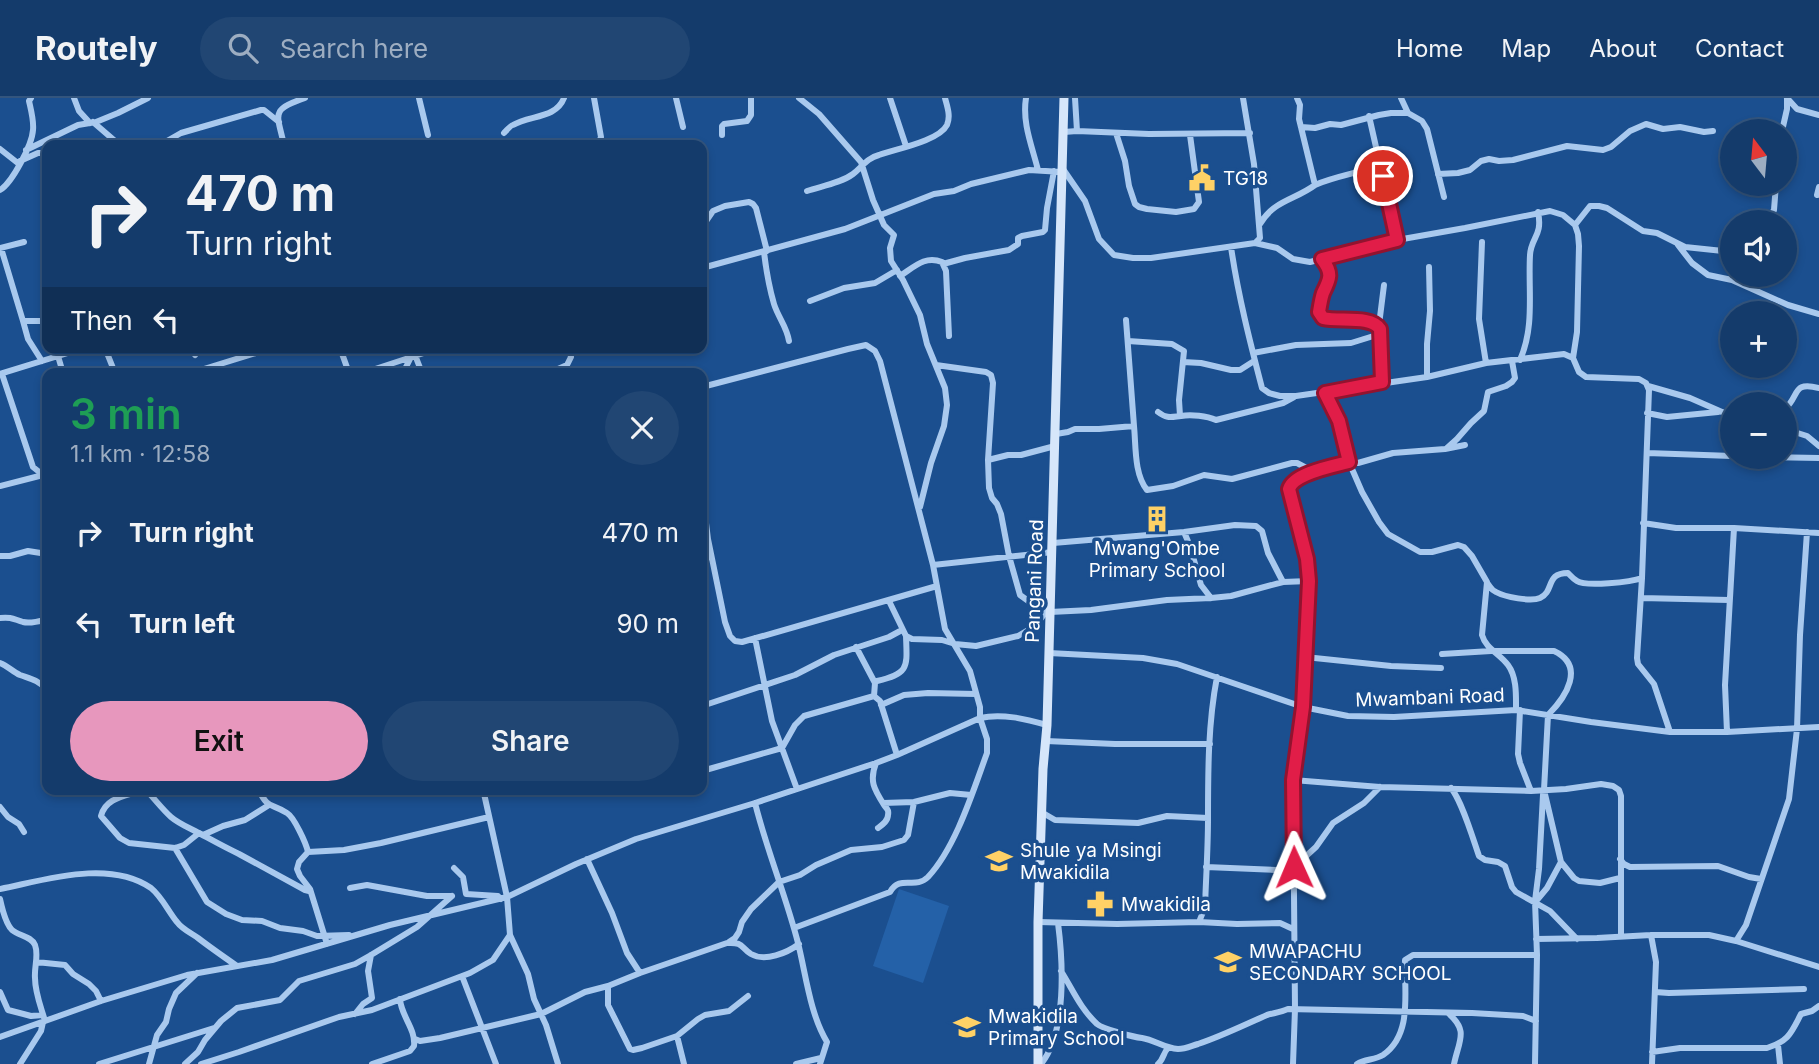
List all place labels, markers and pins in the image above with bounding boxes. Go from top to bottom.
pin [1353,146,1413,206]
public building icon: TG18 [1187,163,1217,193]
place label: TG18 [1223,167,1268,190]
building icon: Mwang'Ombe Primary School [1142,504,1172,534]
place label: Mwang'Ombe Primary School [1089,537,1225,582]
place label: Shule ya Msingi Mwakidila [1020,839,1162,884]
school or university icon: Shule ya Msingi Mwakidila [984,846,1014,876]
pharmacy icon: Mwakidila [1085,889,1115,919]
place label: Mwakidila [1121,893,1211,916]
place label: MWAPACHU SECONDARY SCHOOL [1249,940,1452,985]
school or university icon: MWAPACHU SECONDARY SCHOOL [1213,947,1243,977]
place label: Mwakidila Primary School [988,1005,1125,1050]
school or university icon: Mwakidila Primary School [952,1012,982,1042]

